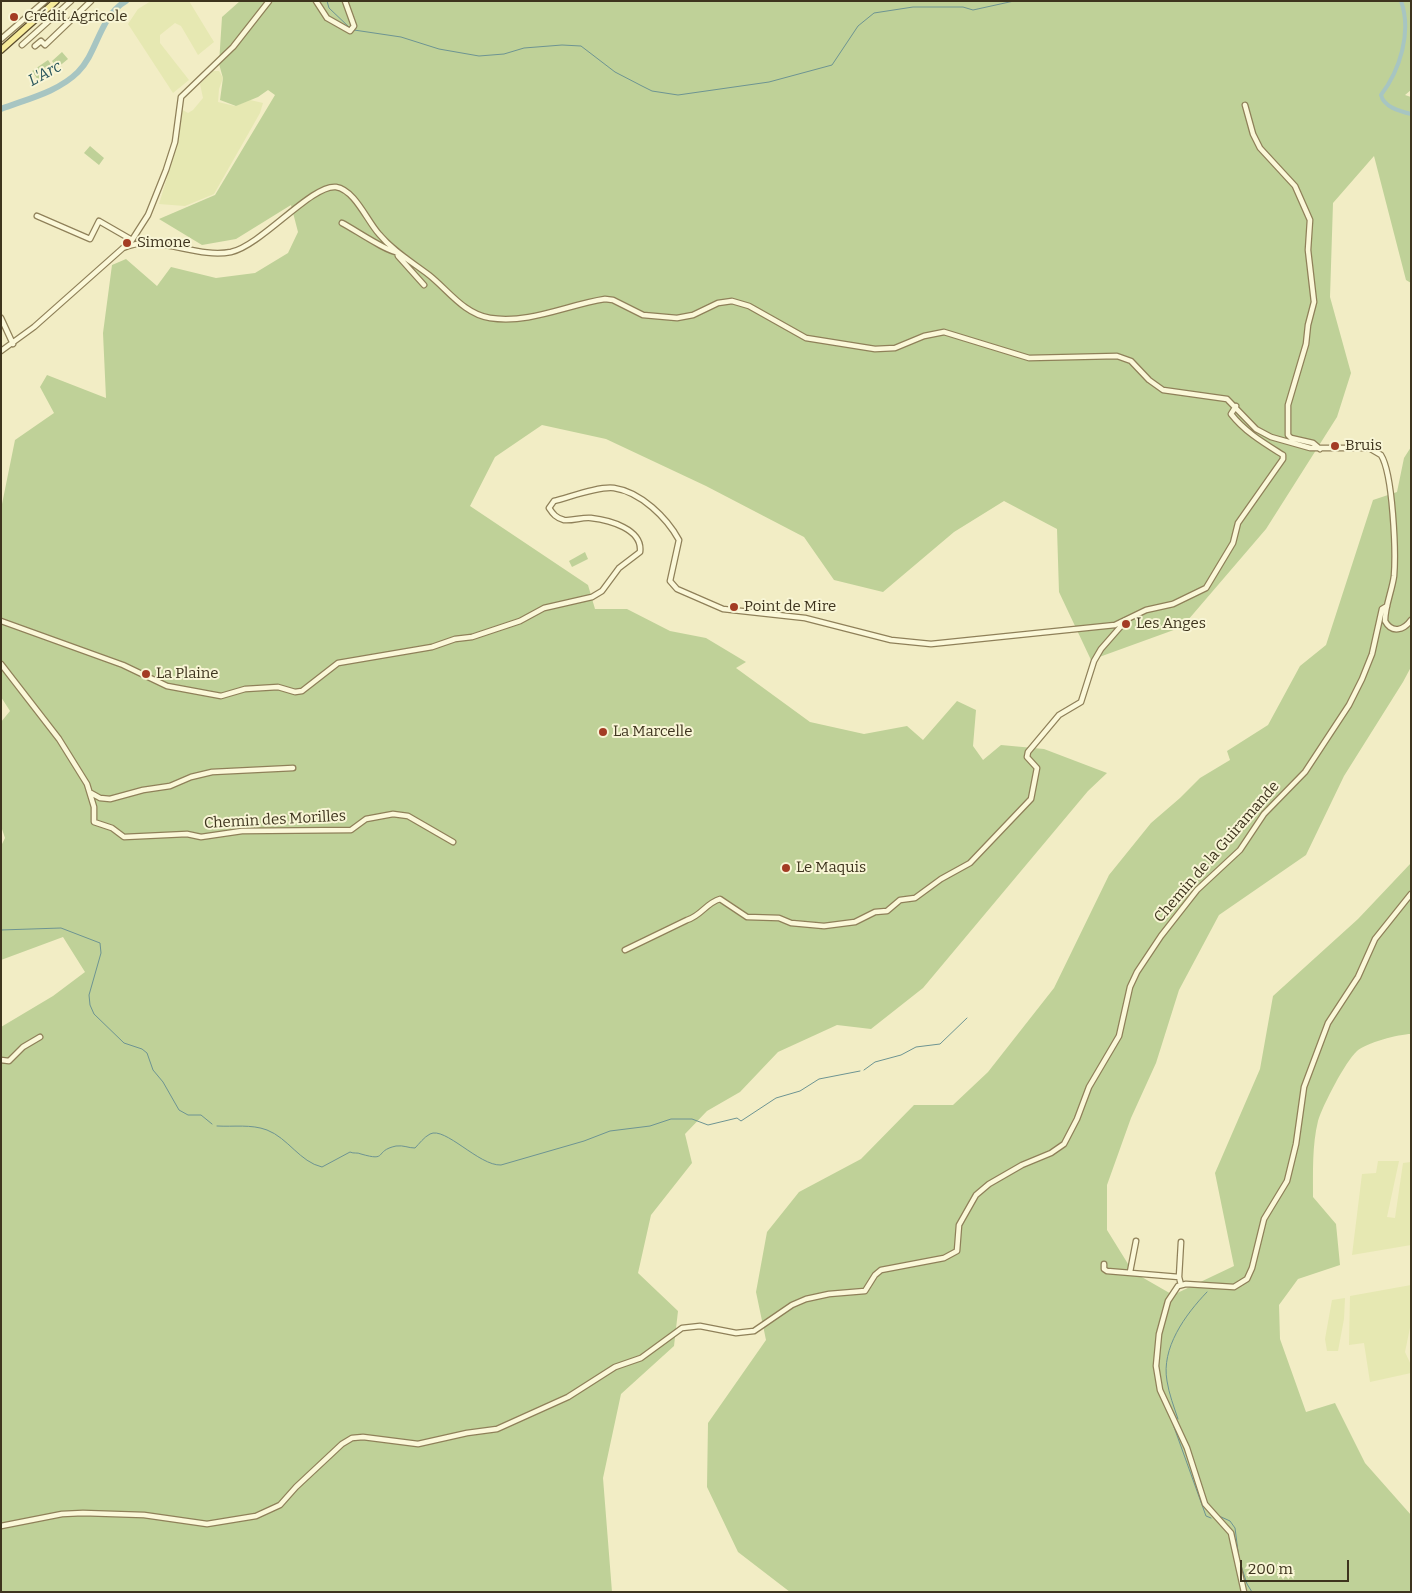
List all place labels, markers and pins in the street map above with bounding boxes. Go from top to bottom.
place label: Crédit Agricole [24,8,127,26]
marker: Crédit Agricole [8,11,20,23]
place label: Simone [137,234,191,252]
marker: Simone [121,237,133,249]
place label: Bruis [1345,437,1382,455]
marker: Bruis [1329,440,1341,452]
place label: Point de Mire [744,598,836,616]
marker: Point de Mire [728,601,740,613]
place label: Les Anges [1136,615,1206,633]
marker: Les Anges [1120,618,1132,630]
place label: La Plaine [156,665,219,683]
marker: La Plaine [140,668,152,680]
place label: La Marcelle [613,723,692,741]
marker: La Marcelle [597,726,609,738]
place label: Le Maquis [796,859,866,877]
marker: Le Maquis [780,862,792,874]

